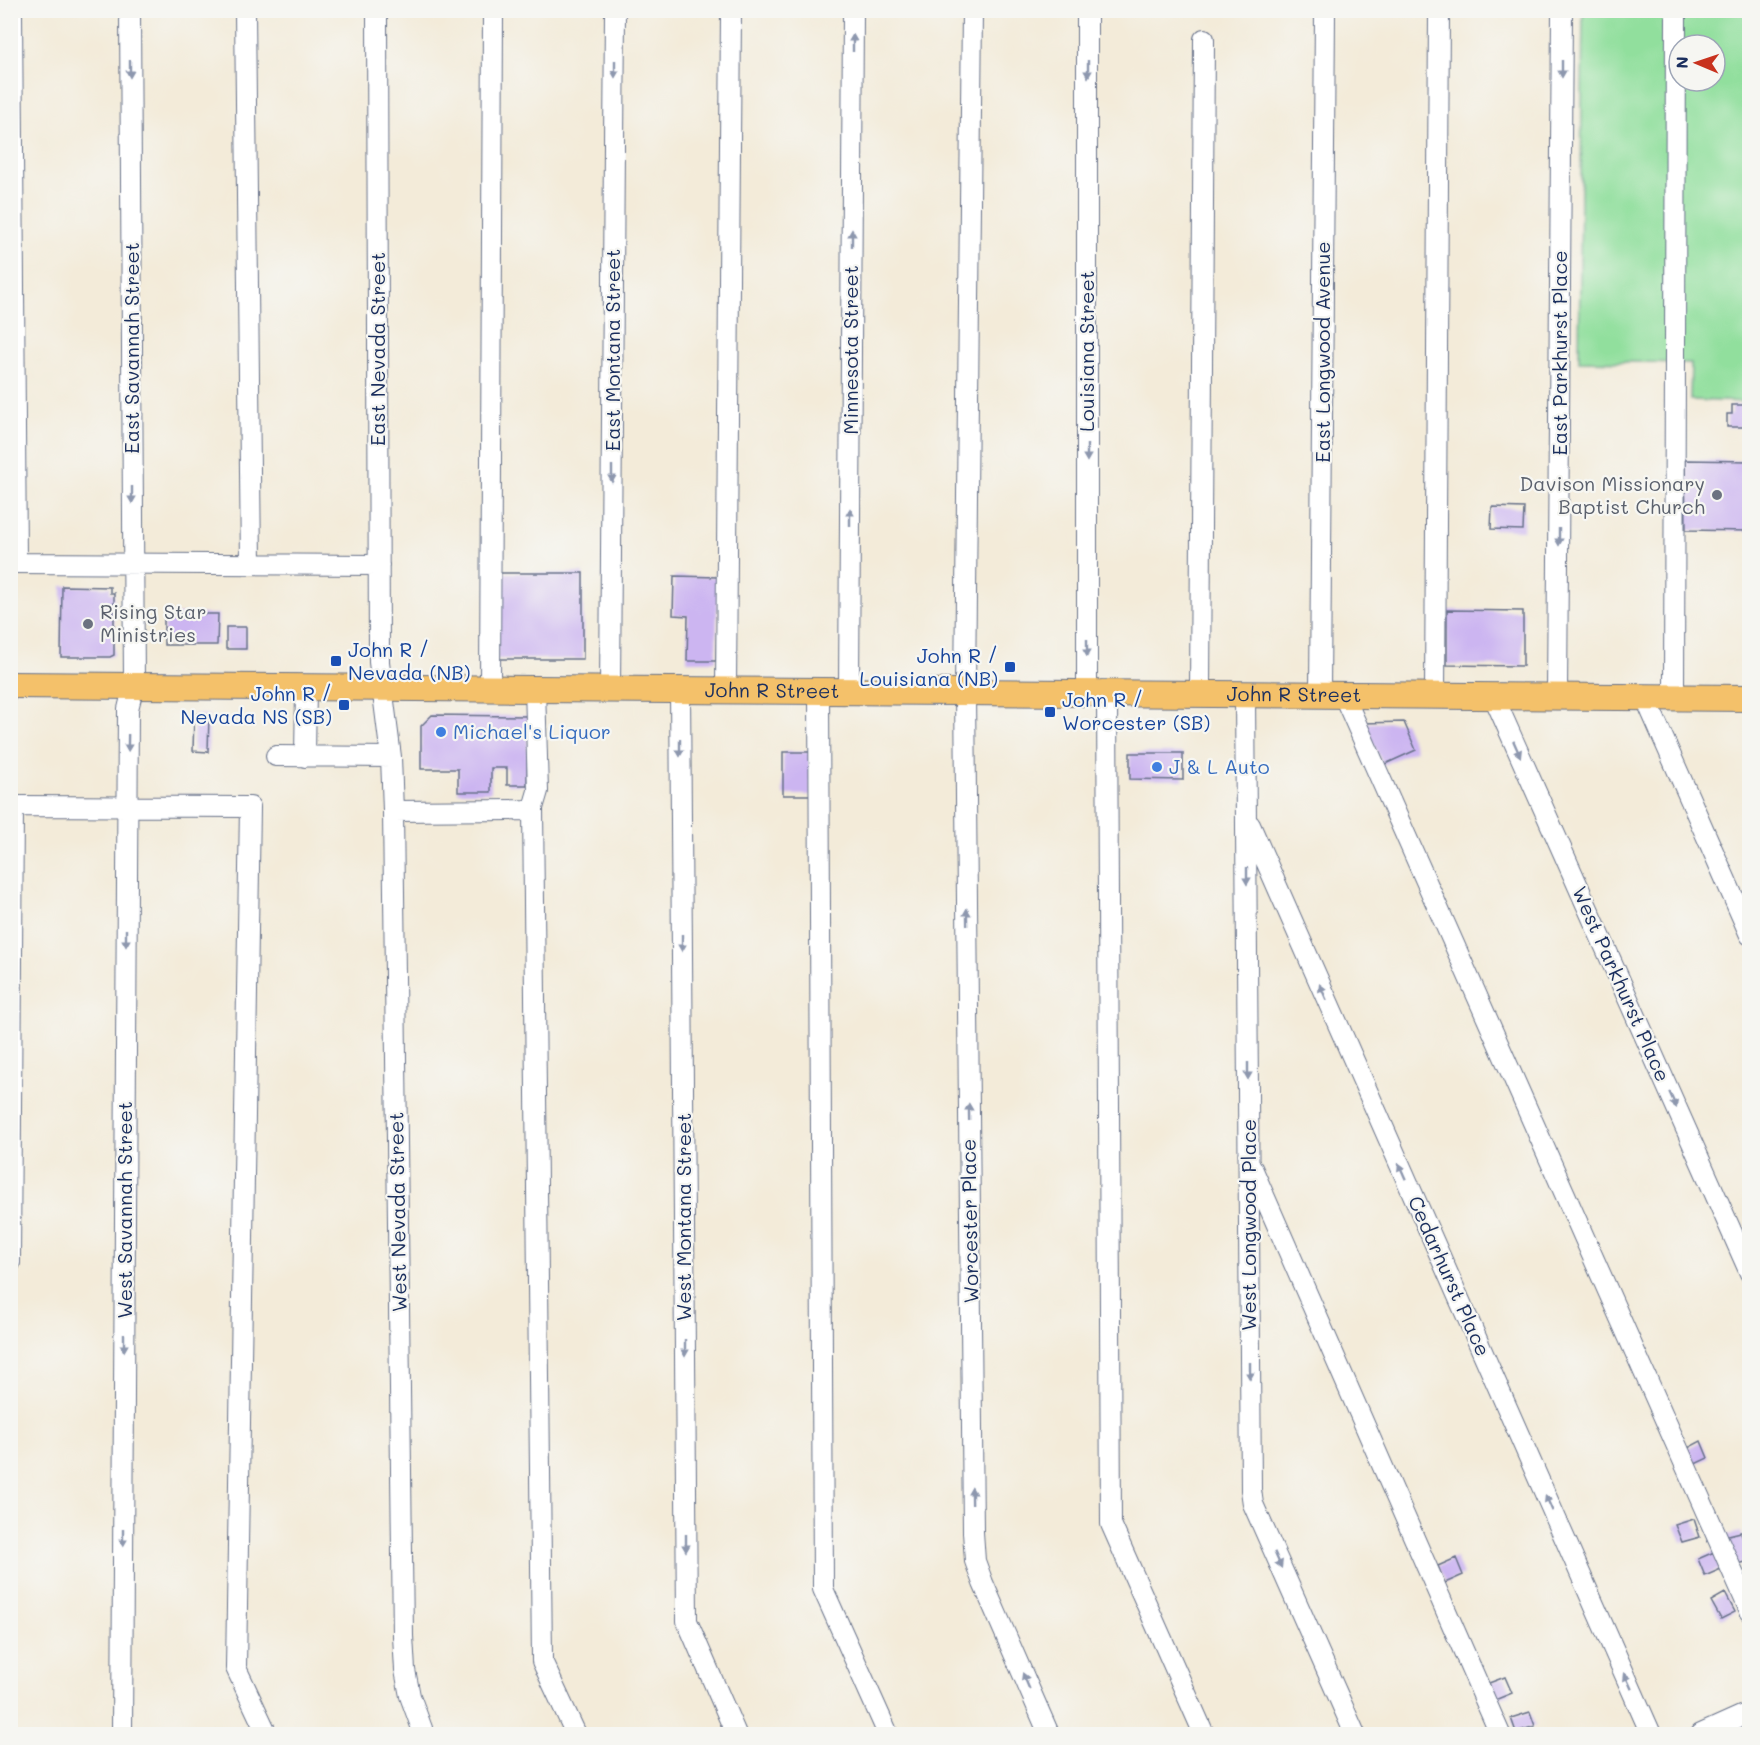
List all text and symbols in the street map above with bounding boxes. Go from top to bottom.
north arrow [1667,33,1727,93]
one-way arrow [848,34,858,53]
text: N [1671,56,1692,69]
one-way arrow [125,59,135,78]
one-way arrow [610,59,620,78]
one-way arrow [1083,59,1093,78]
one-way arrow [1557,59,1567,78]
one-way arrow [847,229,857,248]
street label: East Longwood Avenue [1309,241,1335,463]
street label: East Savannah Street [118,242,144,454]
street label: East Montana Street [599,249,625,451]
street label: East Parkhurst Place [1546,250,1572,456]
street label: East Nevada Street [364,252,390,446]
street label: Minnesota Street [837,265,863,435]
street label: Louisiana Street [1073,270,1099,432]
one-way arrow [1082,443,1092,462]
one-way arrow [607,464,617,483]
place label: Davison Missionary Baptist Church [1520,470,1705,519]
one-way arrow [127,485,137,504]
marker: Davison Missionary Baptist Church [1710,488,1724,502]
one-way arrow [845,508,855,527]
one-way arrow [1554,527,1564,546]
place label: Rising Star Ministries [100,598,206,647]
marker: Rising Star Ministries [81,617,95,631]
place label: John R / Nevada (NB) [348,636,471,685]
one-way arrow [1082,638,1092,657]
place label: John R / Louisiana (NB) [860,642,998,691]
marker: John R / Nevada (NB) [329,654,343,668]
marker: John R / Louisiana (NB) [1003,660,1017,674]
street label: John R Street [705,676,839,703]
place label: John R / Nevada NS (SB) [181,680,332,729]
street label: John R Street [1227,680,1361,707]
place label: John R / Worcester (SB) [1062,686,1210,735]
marker: John R / Nevada NS (SB) [337,698,351,712]
marker: John R / Worcester (SB) [1043,705,1057,719]
place label: Michael's Liquor [453,718,611,744]
marker: Michael's Liquor [434,725,448,739]
one-way arrow [123,734,133,753]
one-way arrow [676,738,685,757]
one-way arrow [1512,740,1521,757]
place label: J & L Auto [1169,753,1270,779]
marker: J & L Auto [1150,760,1164,774]
one-way arrow [1242,866,1252,885]
street label: West Parkhurst Place [1567,882,1677,1085]
one-way arrow [962,908,972,927]
one-way arrow [121,929,131,948]
one-way arrow [677,933,687,952]
one-way arrow [1319,984,1328,1001]
one-way arrow [1243,1061,1253,1080]
one-way arrow [1668,1091,1677,1108]
street label: West Savannah Street [111,1101,137,1319]
one-way arrow [964,1103,974,1122]
street label: West Nevada Street [382,1112,412,1312]
street label: West Montana Street [670,1113,696,1321]
street label: West Longwood Place [1235,1119,1261,1331]
street label: Worcester Place [955,1138,983,1304]
one-way arrow [1398,1162,1407,1179]
street label: Cedarhurst Place [1403,1191,1497,1360]
one-way arrow [119,1334,129,1353]
one-way arrow [680,1338,690,1357]
one-way arrow [1245,1361,1255,1380]
one-way arrow [967,1487,977,1506]
one-way arrow [1544,1493,1554,1511]
one-way arrow [118,1529,128,1548]
one-way arrow [681,1533,691,1552]
one-way arrow [1273,1552,1283,1570]
one-way arrow [1021,1671,1031,1689]
one-way arrow [1623,1672,1632,1690]

